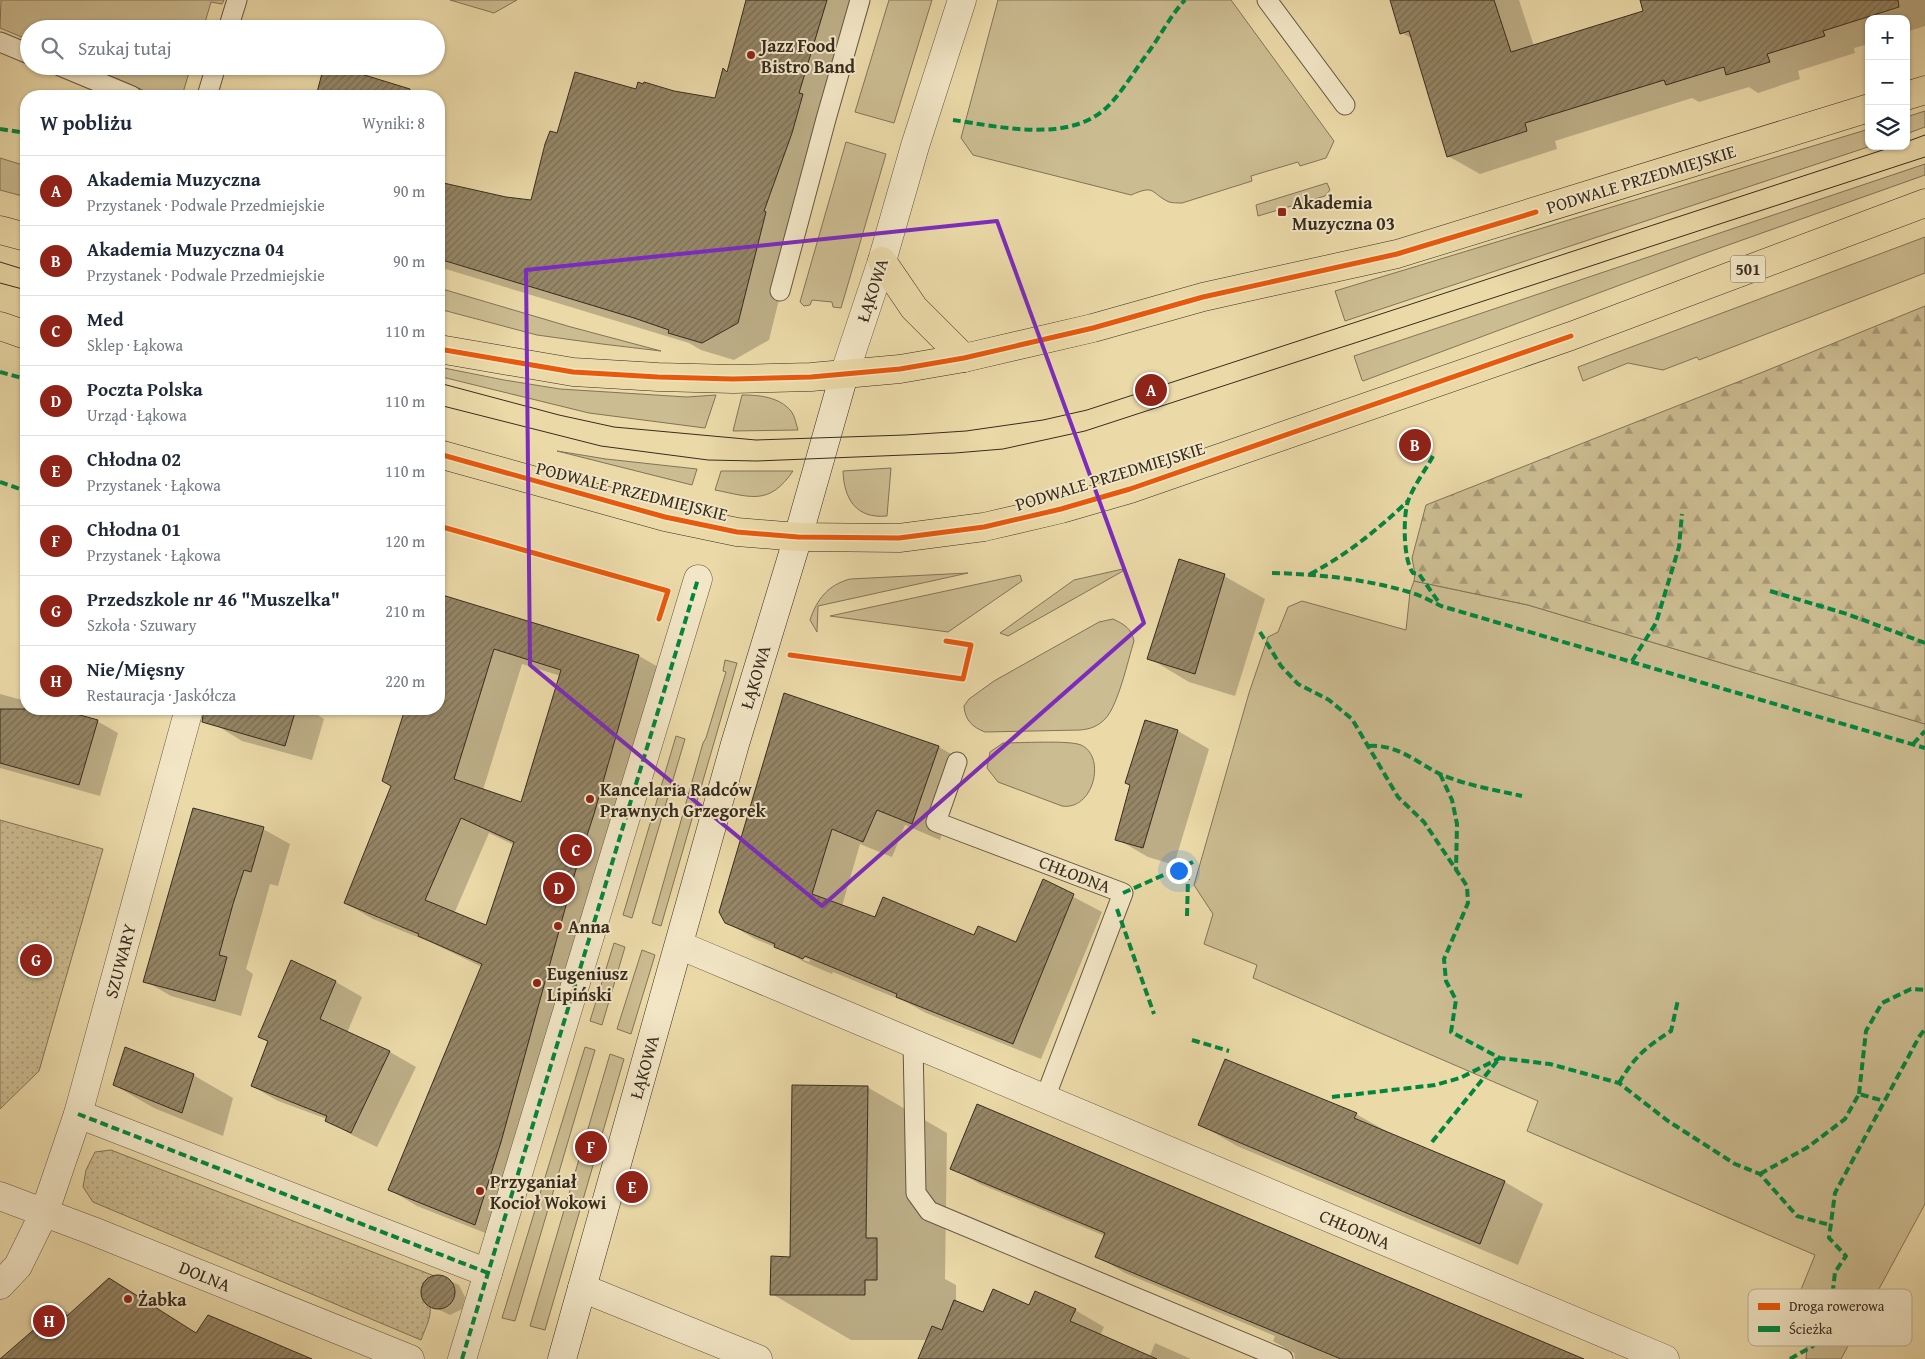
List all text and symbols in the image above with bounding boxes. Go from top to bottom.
map controls [1865,15,1910,150]
button: + [1865,15,1910,60]
search box [20,20,445,75]
place label: Jazz Food Bistro Band [758,32,856,80]
icon: search [38,34,66,62]
text: Szukaj tutaj [78,34,172,62]
marker: Jazz Food Bistro Band [745,49,757,61]
button: − [1865,60,1910,105]
button: layers [1865,105,1910,150]
text: W pobliżu [40,107,132,138]
text: Wyniki: 8 [362,111,425,135]
street label: PODWALE PRZEDMIEJSKIE [1543,137,1739,221]
text: Akademia Muzyczna [87,165,261,193]
text: A [51,179,61,203]
text: 90 m [393,179,425,203]
place label: Akademia Muzyczna 03 [1292,189,1395,237]
text: Przystanek · Podwale Przedmiejskie [87,193,325,217]
marker: Akademia Muzyczna 03 [1276,206,1288,218]
text: Akademia Muzyczna 04 [87,235,285,263]
text: B [51,249,61,273]
text: 90 m [393,249,425,273]
street label: ŁĄKOWA [849,255,895,325]
road number: 501 [1730,255,1766,282]
text: Przystanek · Podwale Przedmiejskie [87,263,325,287]
text: Med [87,305,124,333]
text: C [51,319,61,343]
text: 110 m [385,319,425,343]
text: Sklep · Łąkowa [87,333,183,357]
pin: A [1135,371,1167,409]
text: Poczta Polska [87,375,203,403]
text: D [51,389,61,413]
text: 110 m [385,389,425,413]
text: Urząd · Łąkowa [87,403,187,427]
pin: B [1399,426,1431,464]
street label: PODWALE PRZEDMIEJSKIE [1012,434,1208,518]
text: Chłodna 02 [87,445,181,473]
street label: PODWALE PRZEDMIEJSKIE [533,454,731,528]
text: E [52,459,60,483]
text: 110 m [385,459,425,483]
text: Przystanek · Łąkowa [87,473,221,497]
text: Chłodna 01 [87,515,181,543]
text: F [52,529,60,553]
text: 120 m [385,529,425,553]
text: Przystanek · Łąkowa [87,543,221,567]
text: Przedszkole nr 46 "Muszelka" [87,585,340,613]
text: G [51,599,61,623]
text: 210 m [385,599,425,623]
text: Szkoła · Szuwary [87,613,196,637]
street label: ŁĄKOWA [733,642,778,712]
text: Nie/Mięsny [87,655,185,683]
text: H [50,669,62,693]
text: 220 m [385,669,425,693]
text: Restauracja · Jaskółcza [87,683,236,707]
place label: Kancelaria Radców Prawnych Grzegorek [600,776,767,824]
marker: Kancelaria Radców Prawnych Grzegorek [584,793,596,805]
pin: C [560,831,592,869]
street label: CHŁODNA [1035,848,1115,900]
your location [1166,858,1192,884]
pin: D [543,869,575,907]
place label: Anna [568,913,611,940]
marker: Anna [552,920,564,932]
street label: SZUWARY [97,921,143,1001]
pin: G [20,941,52,979]
place label: Eugeniusz Lipiński [547,960,629,1008]
marker: Eugeniusz Lipiński [531,977,543,989]
street label: ŁĄKOWA [622,1032,666,1102]
pin: F [575,1128,607,1166]
place label: Przyganiał Kocioł Wokowi [490,1168,607,1216]
pin: E [616,1168,648,1206]
marker: Przyganiał Kocioł Wokowi [474,1185,486,1197]
street label: CHŁODNA [1315,1202,1395,1256]
street label: DOLNA [175,1253,235,1299]
place label: Żabka [138,1286,187,1313]
legend [1748,1289,1912,1346]
marker: Żabka [122,1293,134,1305]
text: Droga rowerowa [1789,1296,1885,1316]
pin: H [33,1302,65,1340]
text: Ścieżka [1789,1319,1833,1339]

